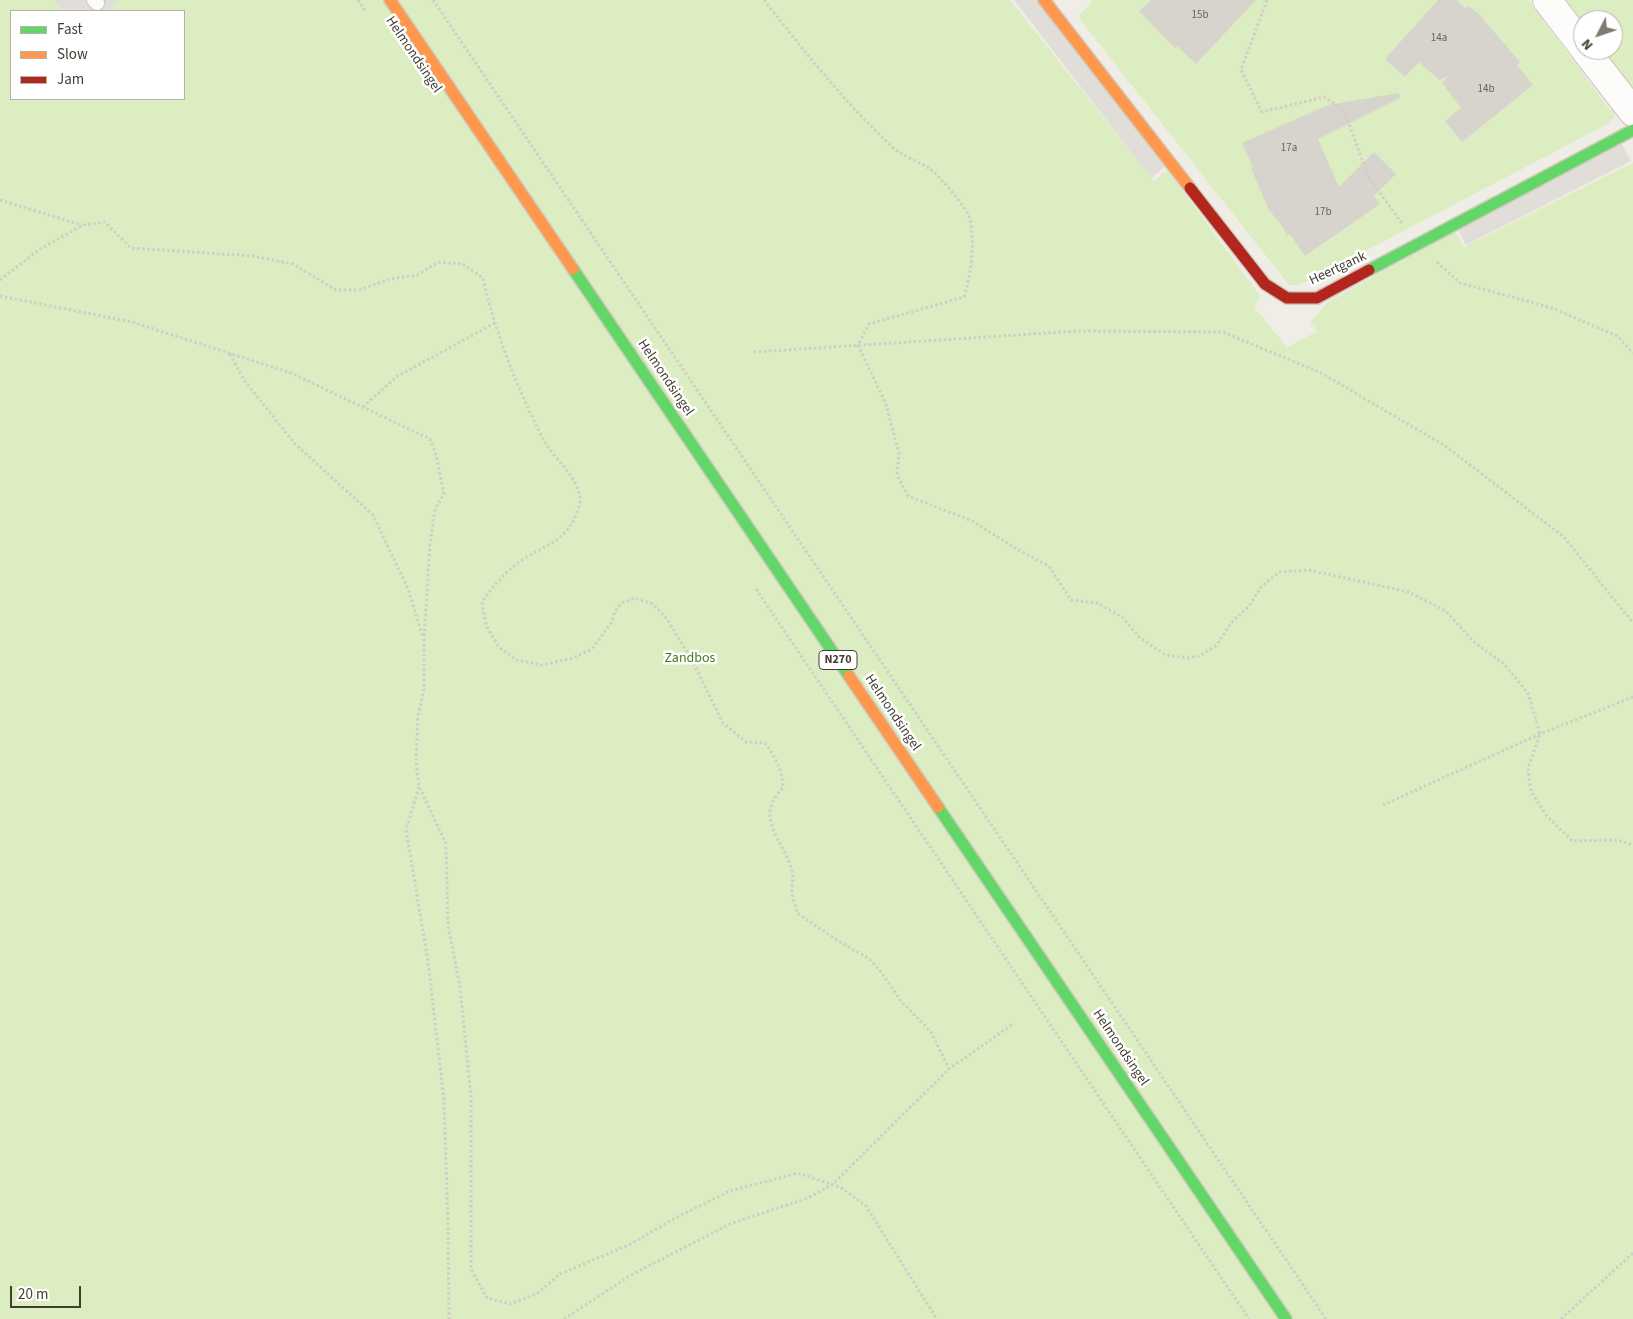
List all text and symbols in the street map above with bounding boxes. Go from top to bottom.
house number: 15b [1191,9,1209,23]
legend [10,10,185,100]
north arrow [1573,10,1623,60]
street label: Helmondsingel [381,14,445,96]
text: Fast [57,19,83,40]
house number: 14a [1431,32,1447,46]
text: N [1577,34,1598,54]
text: Slow [57,44,88,65]
text: Jam [57,69,84,90]
house number: 14b [1477,83,1495,97]
house number: 17a [1281,142,1297,156]
house number: 17b [1314,206,1332,220]
street label: Heertgank [1307,249,1369,289]
street label: Helmondsingel [633,337,697,419]
road number: N270 [819,650,857,670]
park label: Zandbos [665,651,715,667]
street label: Helmondsingel [860,672,924,754]
street label: Helmondsingel [1088,1007,1152,1089]
scale bar [12,1276,84,1308]
text: 20 m [18,1284,48,1305]

